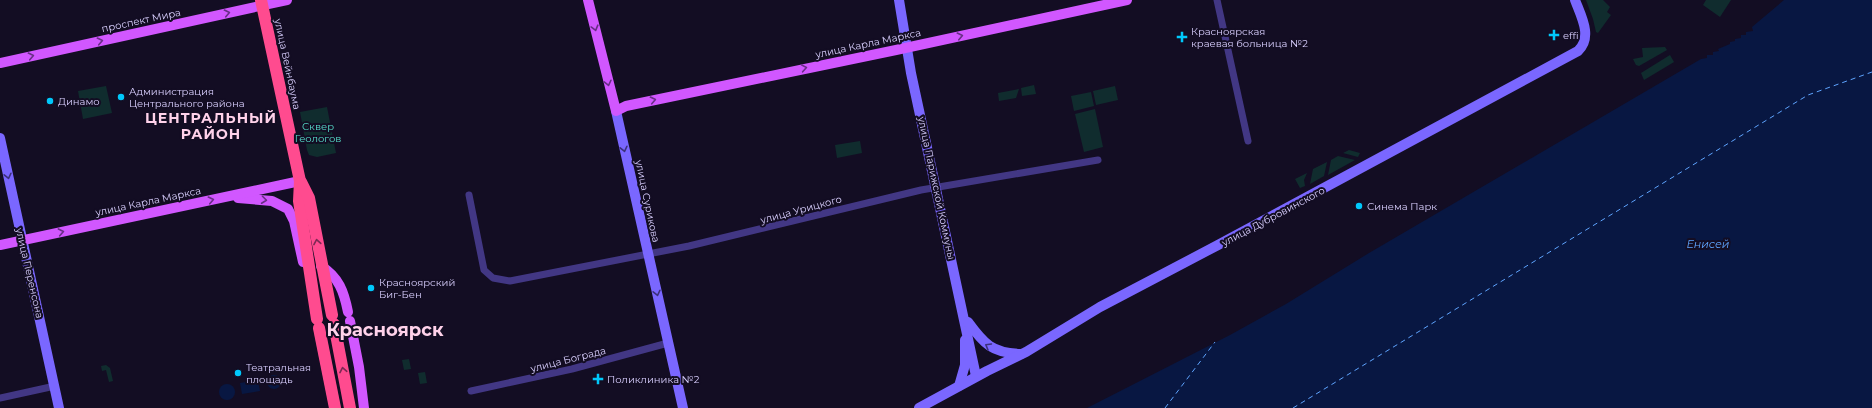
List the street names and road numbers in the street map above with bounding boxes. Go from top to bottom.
street label: проспект Мира [100,6,182,35]
street label: улица Вейнбаума [271,16,304,111]
street label: улица Карла Маркса [813,26,922,61]
street label: улица Парижской Коммуны [915,114,958,261]
street label: улица Сурикова [632,158,663,244]
street label: улица Карла Маркса [93,184,202,219]
street label: улица Дубровинского [1219,184,1327,250]
street label: улица Урицкого [758,192,843,227]
street label: улица Перенсона [13,226,46,320]
street label: улица Бограда [528,344,607,375]

